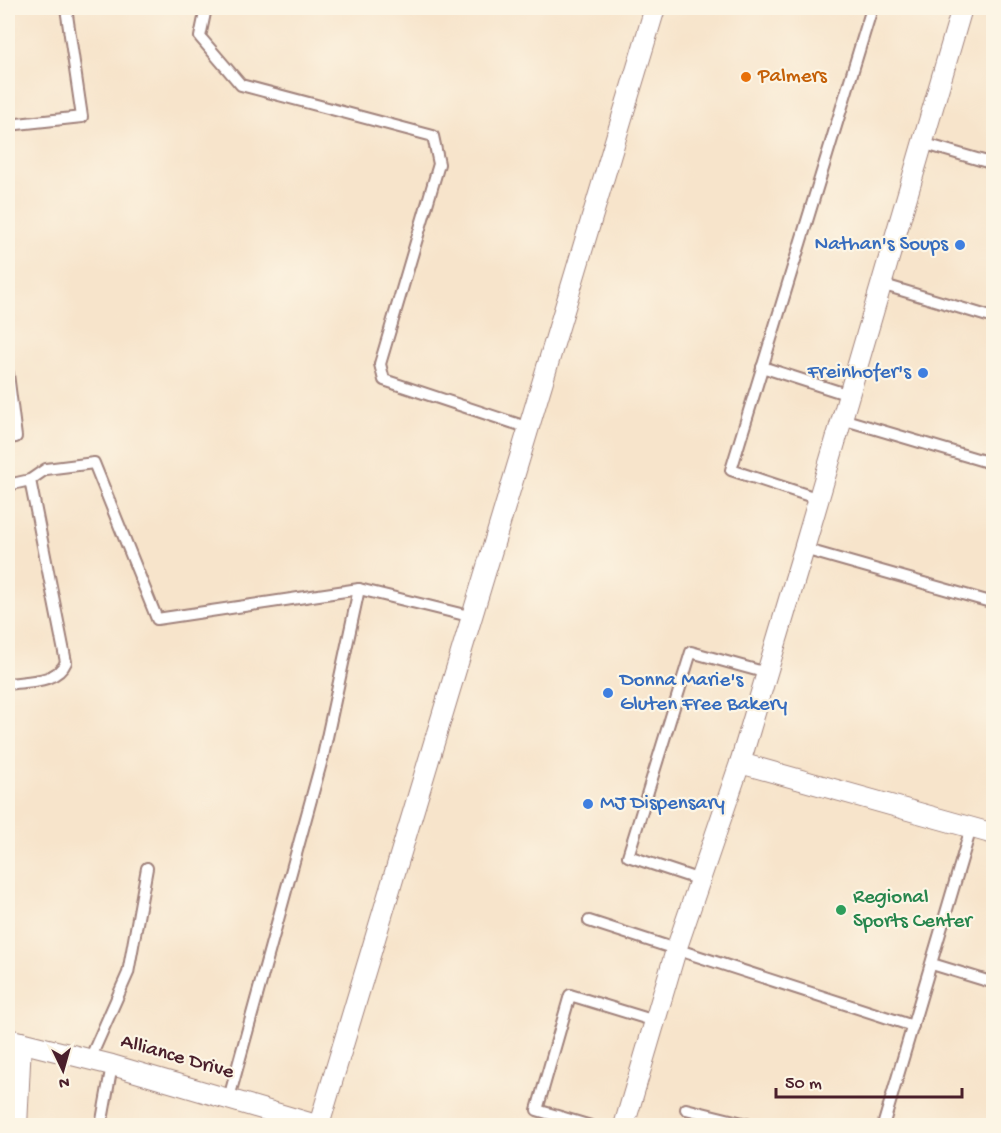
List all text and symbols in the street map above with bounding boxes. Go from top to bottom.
place label: Palmers [757,65,828,90]
marker: Palmers [739,70,753,84]
place label: Nathan's Soups [815,233,949,258]
marker: Nathan's Soups [953,238,967,252]
place label: Freinhofer's [806,361,912,386]
marker: Freinhofer's [916,366,930,380]
place label: Donna Marie's Gluten Free Bakery [618,669,787,718]
marker: Donna Marie's Gluten Free Bakery [601,686,615,700]
place label: MJ Dispensary [600,792,725,817]
marker: MJ Dispensary [581,797,595,811]
place label: Regional Sports Center [853,886,973,935]
marker: Regional Sports Center [834,903,848,917]
street label: Alliance Drive [118,1030,238,1086]
north arrow [33,1040,93,1100]
scale bar [776,1061,962,1099]
text: N [57,1072,70,1091]
text: 50 m [785,1074,822,1095]

